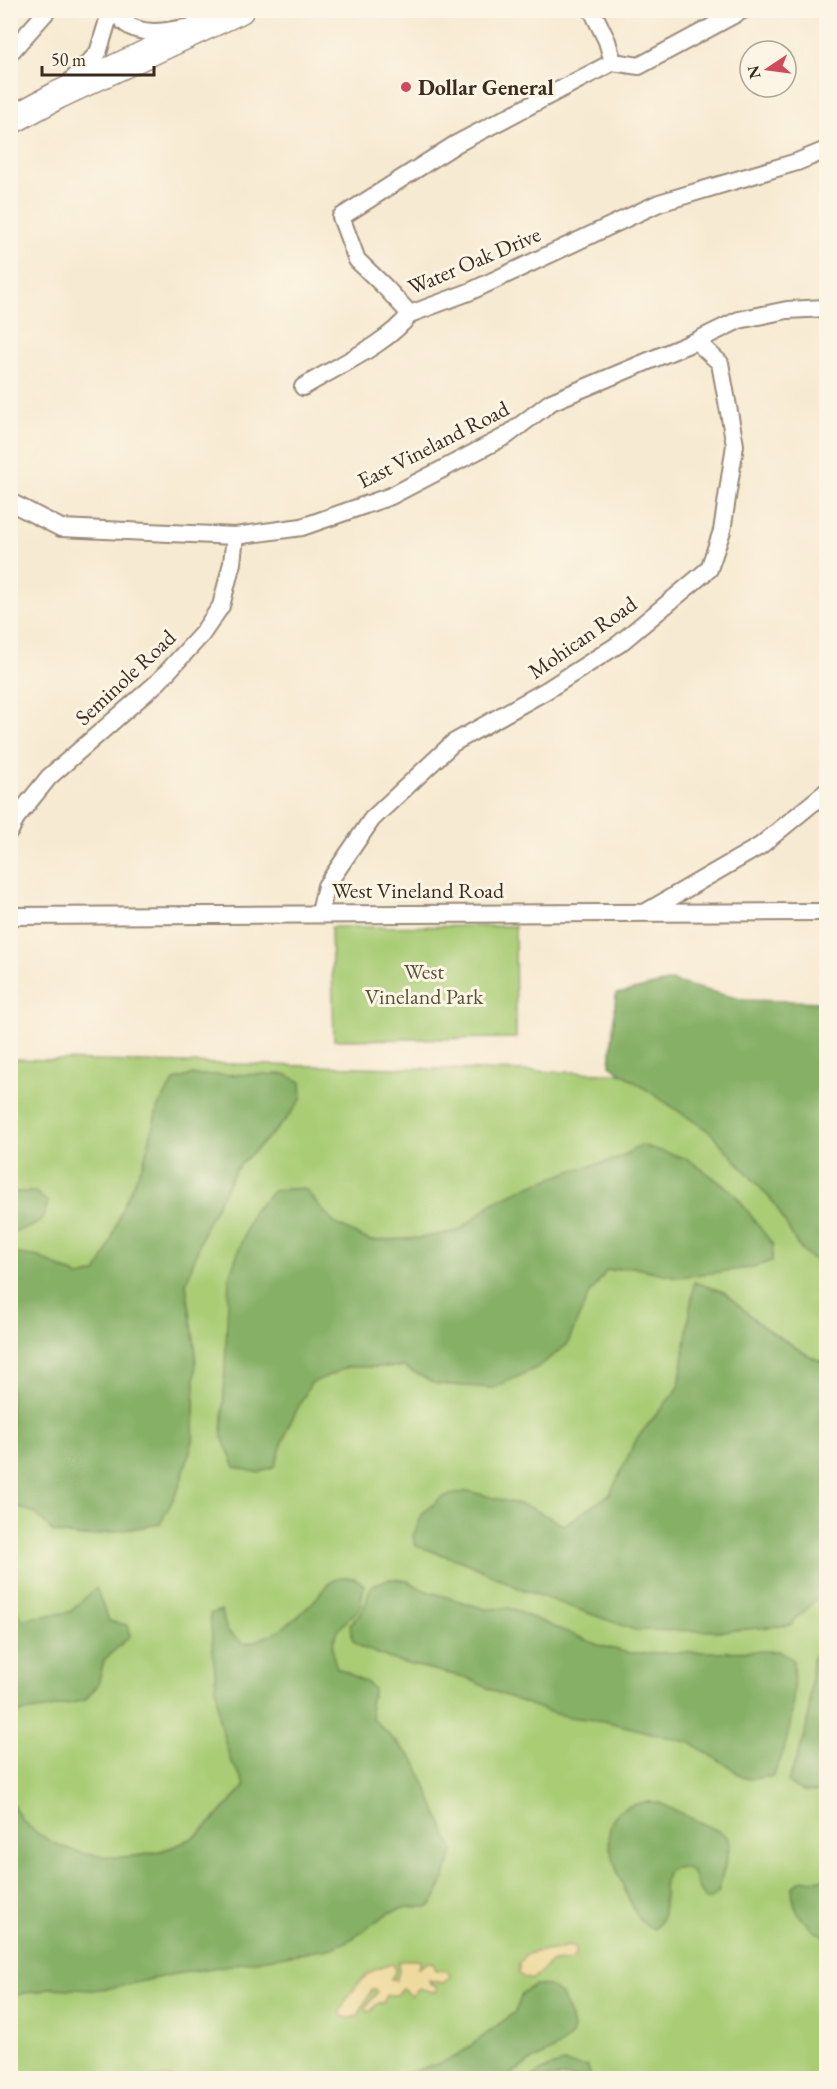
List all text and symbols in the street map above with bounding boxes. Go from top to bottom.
scale bar [42,39,154,77]
north arrow [738,39,798,99]
text: 50 m [51,48,86,71]
text: N [742,64,766,81]
place label: Dollar General [418,73,554,102]
marker: Dollar General [399,80,413,94]
street label: Water Oak Drive [404,219,545,301]
street label: East Vineland Road [353,393,515,495]
street label: Mohican Road [522,589,643,685]
street label: Seminole Road [69,623,183,732]
street label: West Vineland Road [332,876,505,905]
park label: West Vineland Park [365,957,484,1011]

